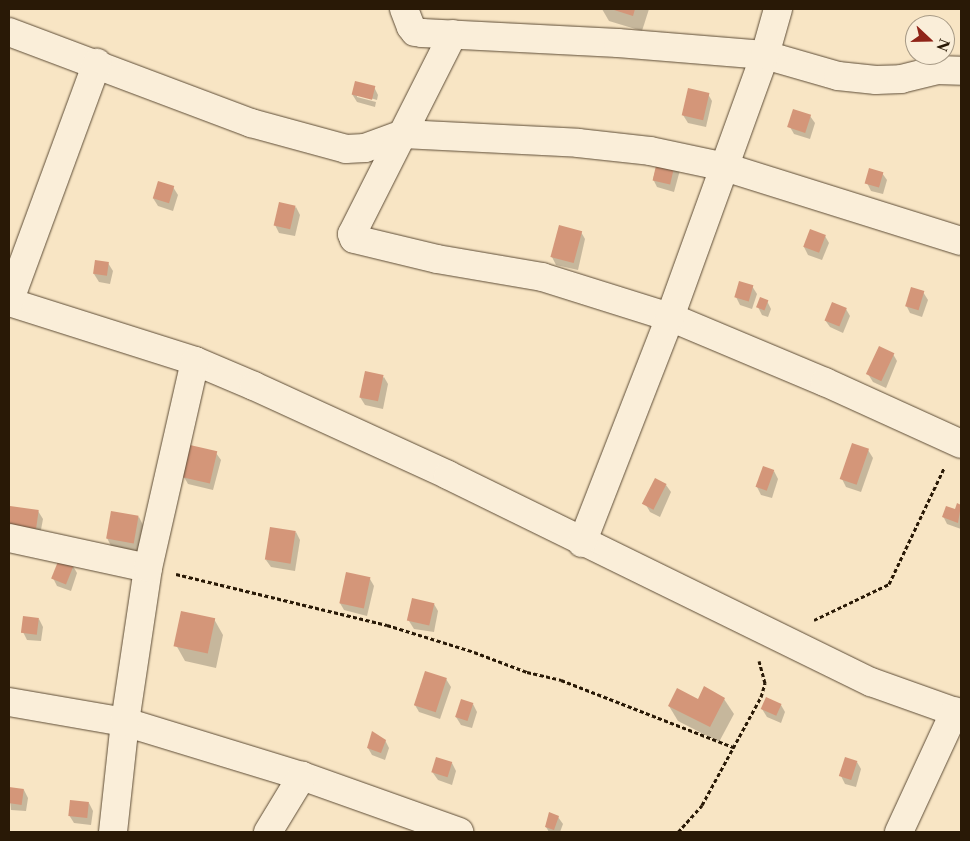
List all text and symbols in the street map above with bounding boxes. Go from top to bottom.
north arrow [905,15,955,65]
text: N [932,36,954,54]

